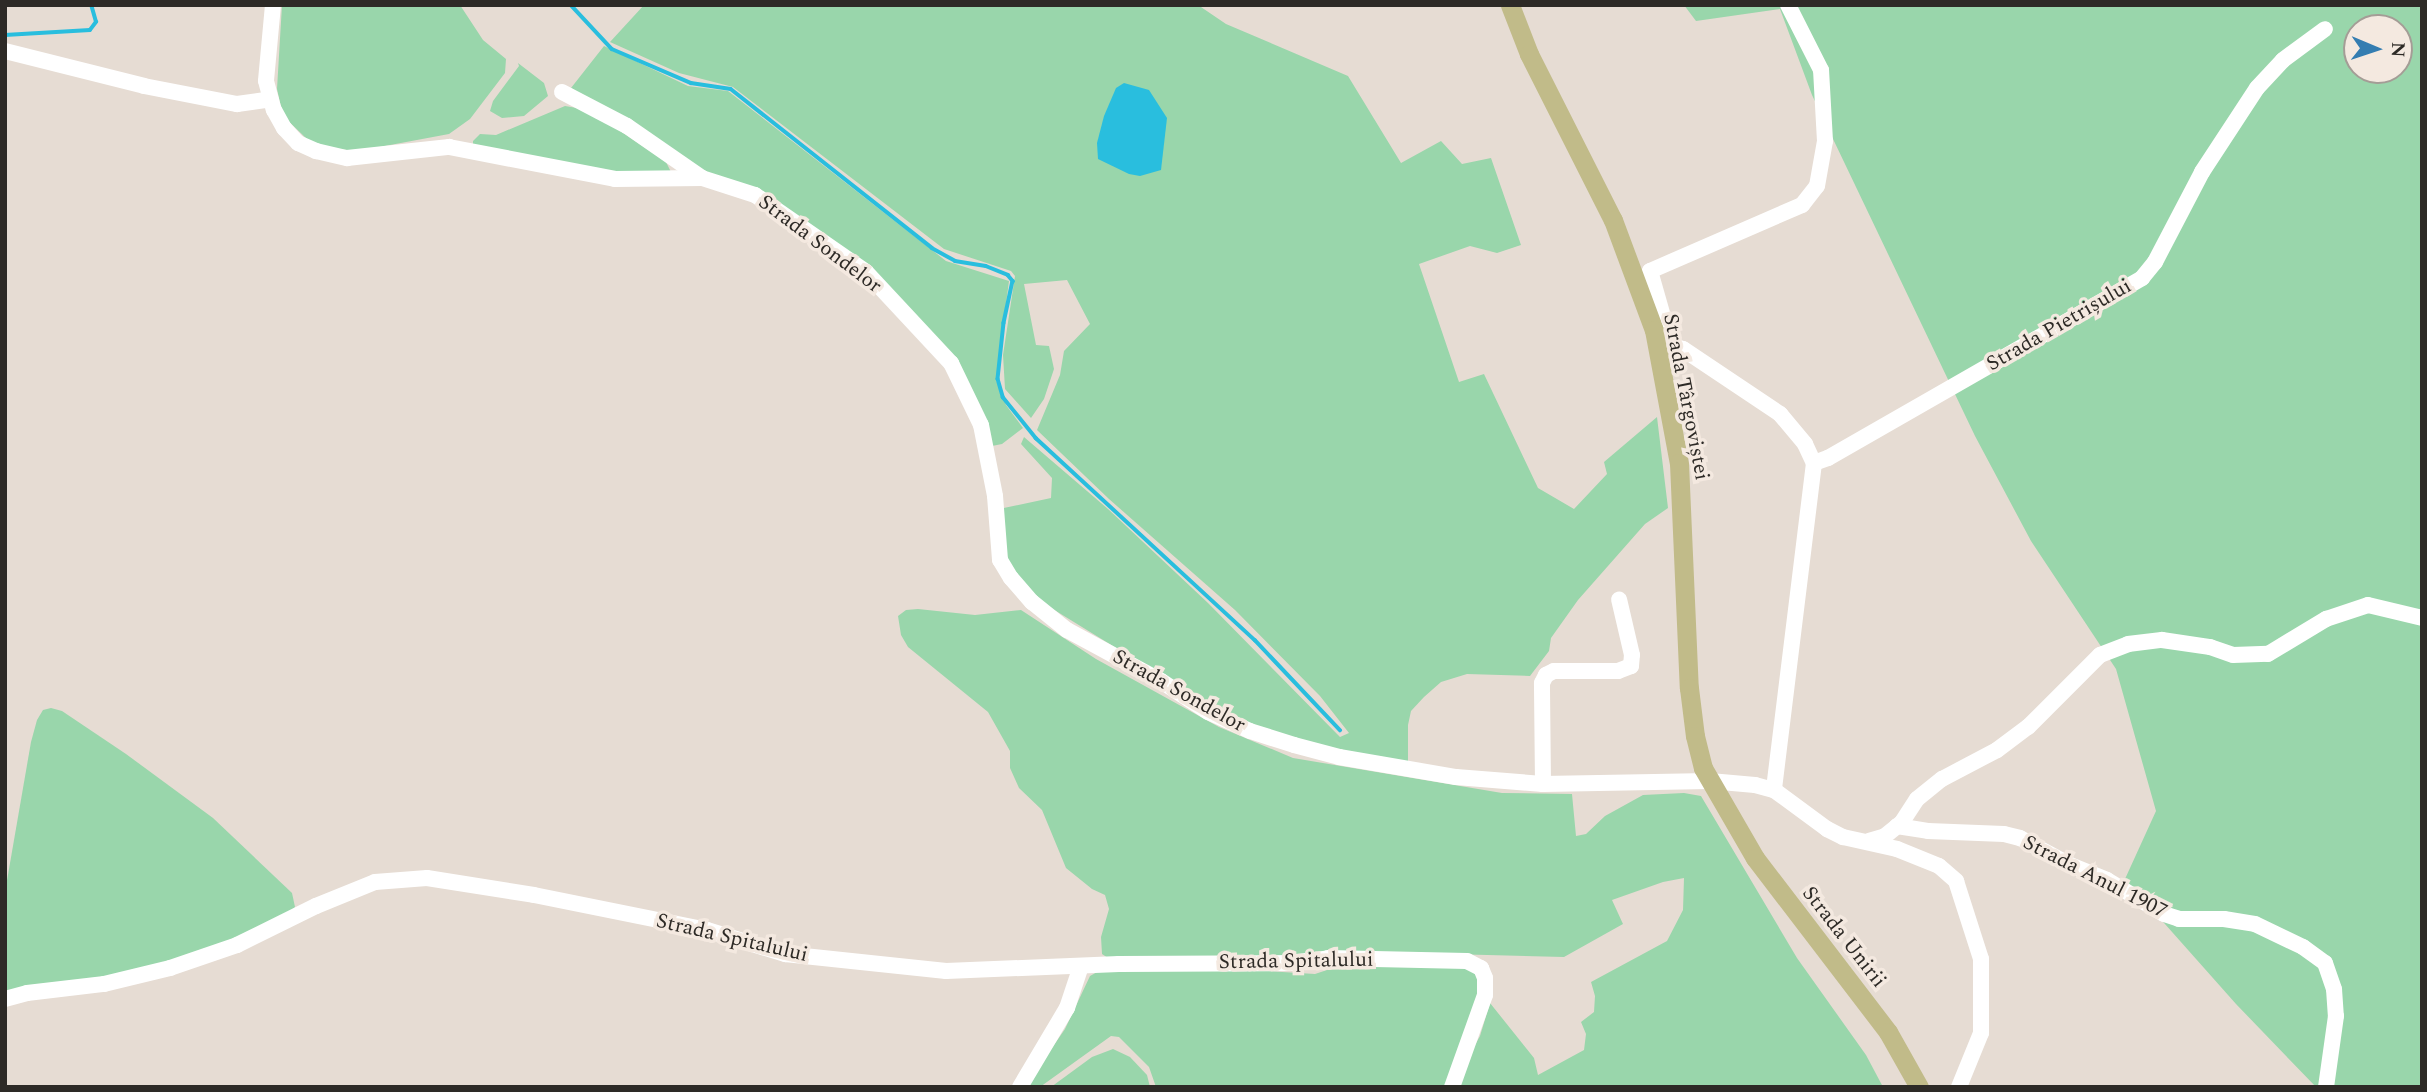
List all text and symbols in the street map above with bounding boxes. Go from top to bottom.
north arrow [2343,14,2413,84]
text: N [2383,41,2412,58]
street label: Strada Sondelor [753,189,887,299]
street label: Strada Pietrișului [1982,273,2136,377]
street label: Strada Târgoviștei [1657,312,1715,482]
street label: Strada Sondelor [1108,644,1250,738]
street label: Strada Anul 1907 [2019,830,2171,924]
street label: Strada Unirii [1797,881,1891,993]
street label: Strada Spitalului [654,908,810,968]
street label: Strada Spitalului [1218,947,1374,975]

